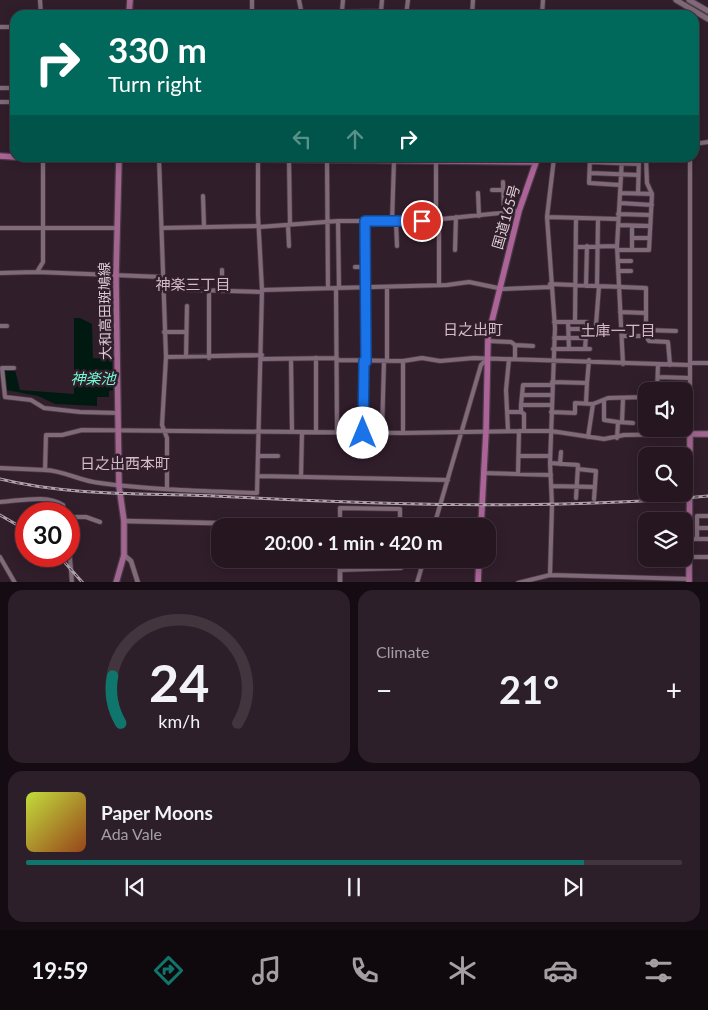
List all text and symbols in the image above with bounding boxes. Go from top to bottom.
text: 330 m [108,28,207,70]
icon: right [25,30,90,95]
text: Turn right [108,70,202,97]
icon: left [288,125,316,153]
icon: ahead [341,125,369,153]
icon: right [394,125,422,153]
street label: 国道165号 [488,183,523,251]
pin [401,200,443,242]
icon: arrive [408,207,436,235]
street label: 大和高田斑鳩線 [95,262,114,360]
district label: 神楽三丁目 [155,275,231,293]
district label: 日之出町 [443,320,503,338]
district label: 土庫一丁目 [580,321,656,339]
water label: 神楽池 [70,369,117,387]
map controls [638,382,693,567]
button: sound [638,382,693,437]
position arrow [336,406,388,458]
button: search [638,447,693,502]
district label: 日之出西本町 [80,454,170,472]
speed limit sign: 30 [15,502,80,567]
button: layers [638,512,693,567]
text: 20:00 · 1 min · 420 m [264,531,443,554]
text: Climate [376,642,429,661]
text: 24 [149,651,209,713]
text: 21° [499,666,559,712]
text: − [376,673,392,707]
text: + [666,673,682,707]
text: km/h [158,710,200,732]
text: Paper Moons [101,801,213,824]
text: Ada Vale [101,824,162,843]
icon: previous [121,873,149,901]
icon: pause [340,873,368,901]
icon: next [559,873,587,901]
icon: directions [151,953,186,988]
icon: music [249,953,284,988]
icon: phone [347,953,382,988]
icon: climate [445,953,480,988]
icon: car [543,953,578,988]
icon: filters [641,953,676,988]
text: 19:59 [32,957,88,984]

